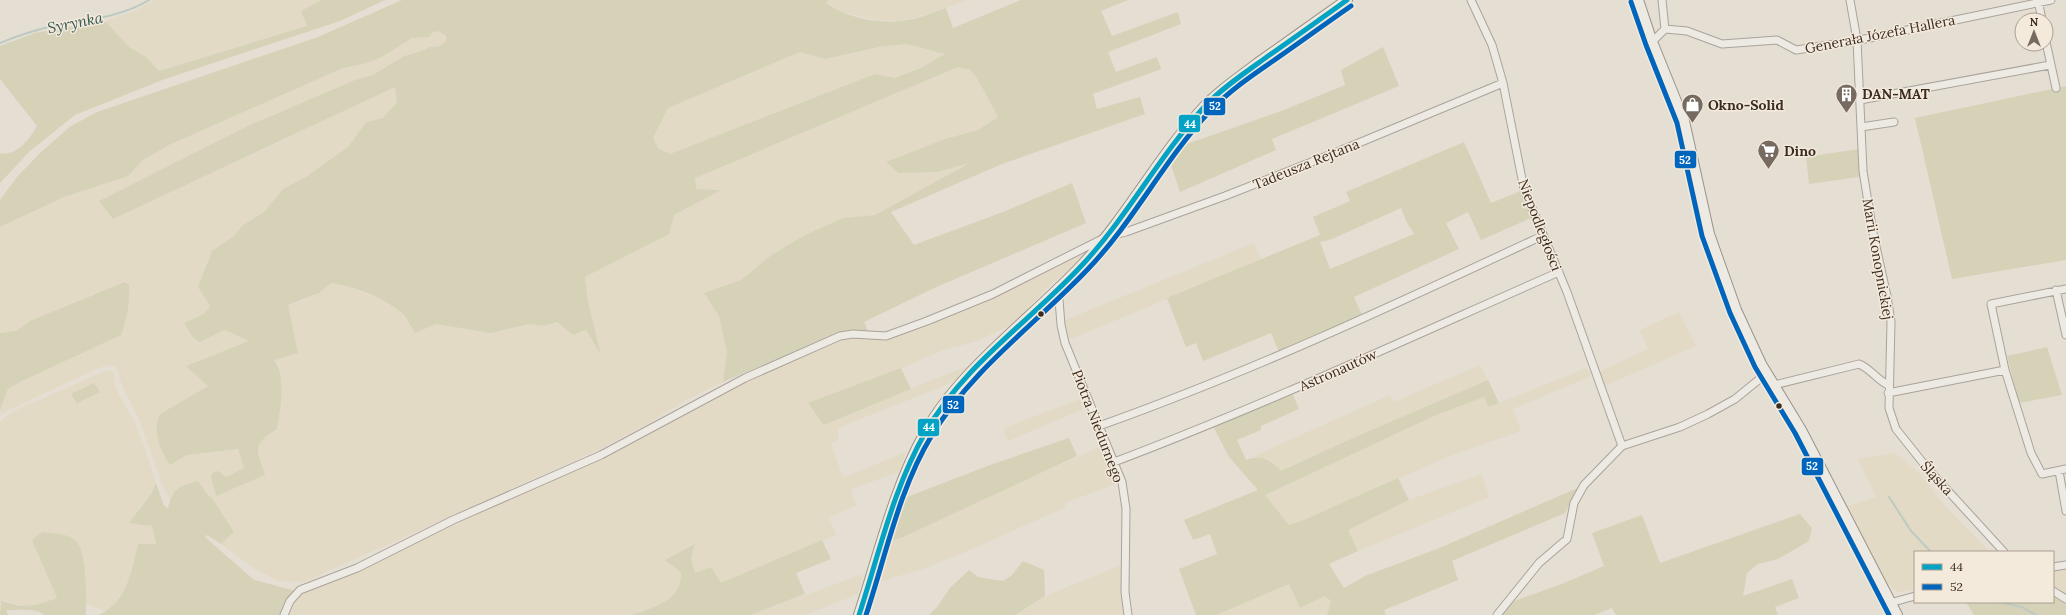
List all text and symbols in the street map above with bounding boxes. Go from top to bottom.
water label: Syrynka [46,8,105,37]
street label: Generała Józefa Hallera [1803,11,1957,57]
north arrow [2014,12,2054,52]
text: N [2030,15,2039,29]
building icon: DAN-MAT [1834,81,1860,114]
place label: DAN-MAT [1862,85,1930,103]
shop icon: Okno-Solid [1679,92,1705,125]
place label: Okno-Solid [1708,96,1784,114]
line badge: 52 [1203,97,1226,116]
text: 52 [1209,99,1221,113]
line badge: 44 [1178,114,1201,133]
text: 44 [1184,117,1196,131]
street label: Tadeusza Rejtana [1250,134,1362,194]
supermarket icon: Dino [1755,138,1781,171]
place label: Dino [1784,142,1816,160]
line badge: 52 [1674,150,1697,169]
text: 52 [1679,153,1691,167]
street label: Niepodległości [1514,177,1566,273]
street label: Marii Konopnickiej [1858,197,1898,321]
unlabelled marker [1036,309,1046,319]
street label: Astronautów [1295,344,1381,396]
street label: Piotra Niedurnego [1068,367,1128,485]
line badge: 52 [942,395,965,414]
text: 52 [947,398,959,412]
unlabelled marker [1774,401,1784,411]
line badge: 44 [917,418,940,437]
text: 44 [923,420,935,434]
line badge: 52 [1801,457,1824,476]
street label: Śląska [1917,457,1957,499]
text: 52 [1806,459,1818,473]
legend [1914,551,2054,603]
text: 44 [1950,559,1964,574]
text: 52 [1950,579,1963,594]

